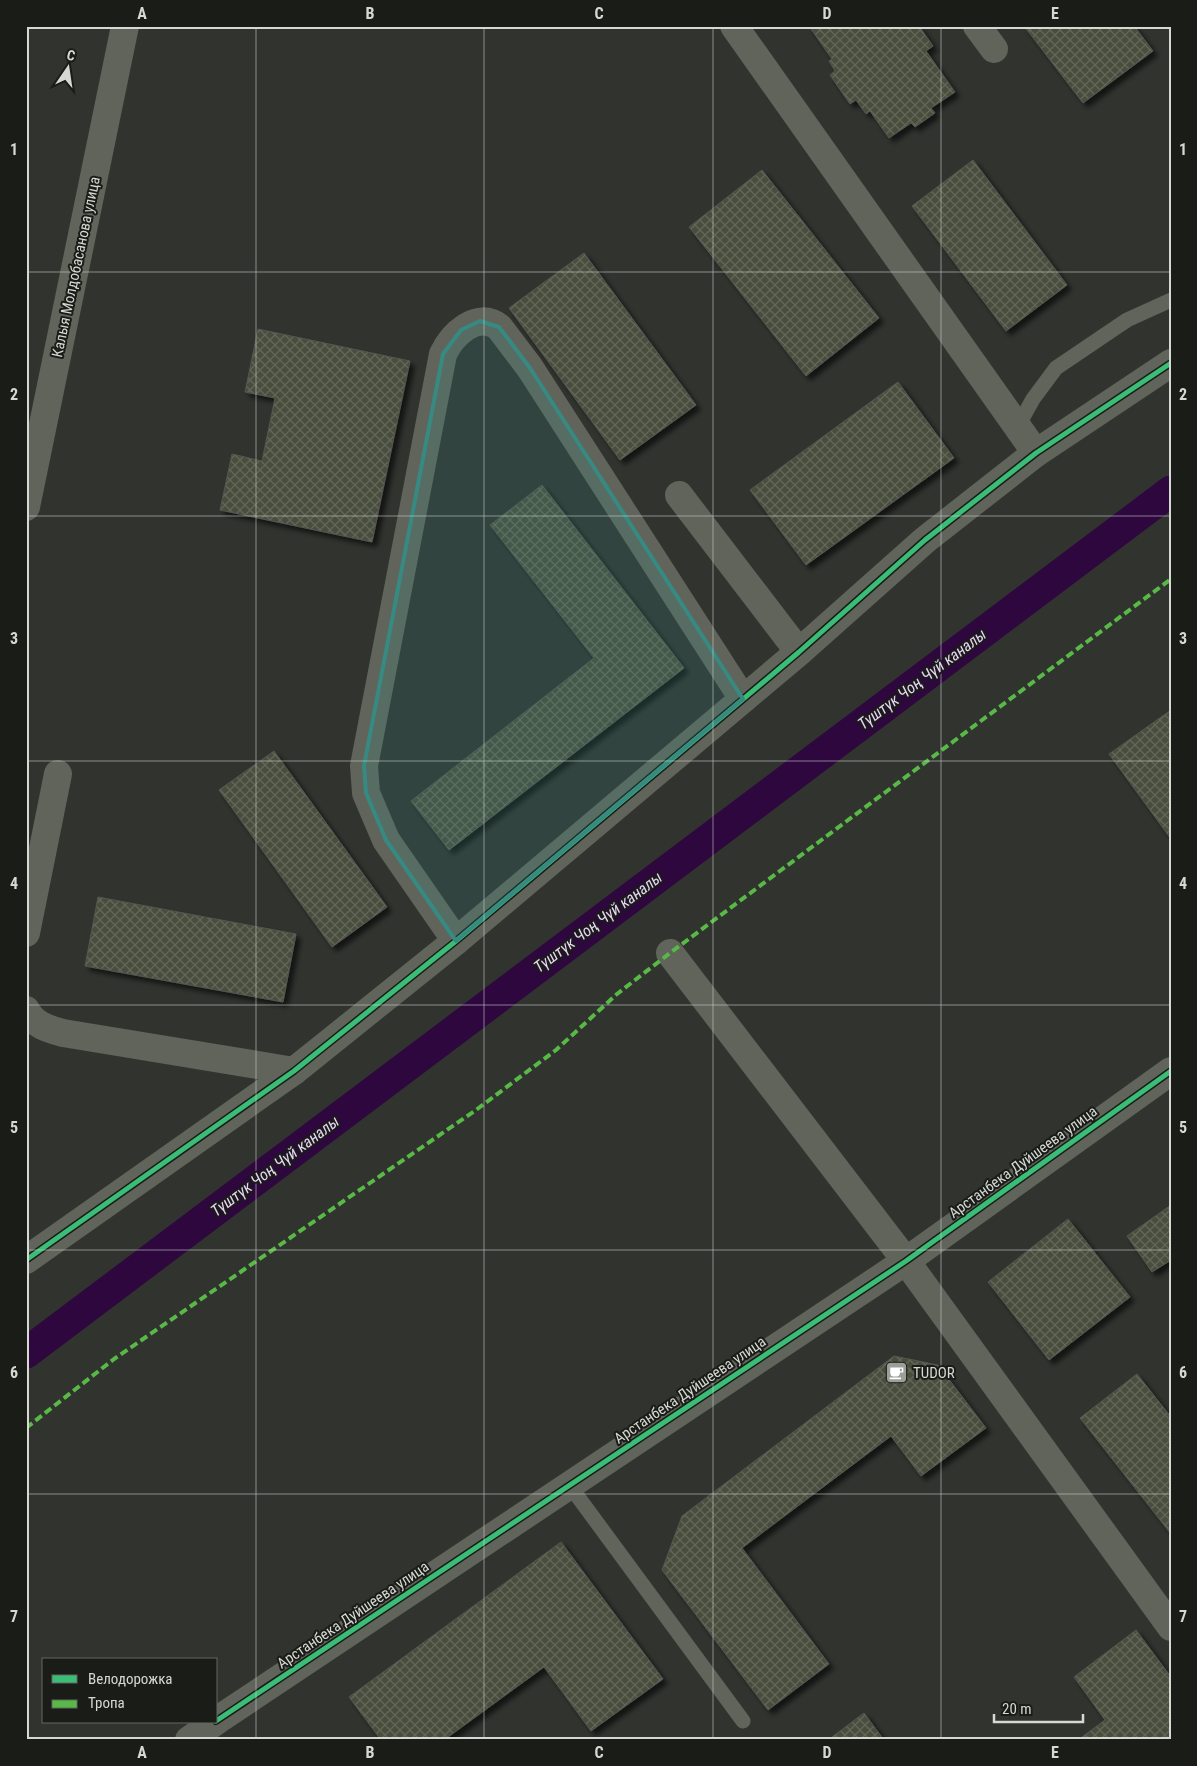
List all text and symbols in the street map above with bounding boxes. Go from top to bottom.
text: A [137,4,147,23]
text: B [366,4,375,23]
text: C [594,4,604,23]
text: D [822,4,832,23]
text: E [1051,4,1059,23]
north arrow [42,42,92,92]
text: С [65,47,77,64]
text: 1 [10,140,18,159]
text: 1 [1179,140,1187,159]
street label: Калыя Молдобасанова улица [48,175,104,359]
text: 2 [10,385,18,404]
text: 2 [1179,385,1187,404]
water label: Түштүк Чоң Чүй каналы [854,625,990,733]
text: 3 [10,629,18,648]
text: 3 [1179,629,1187,648]
water label: Түштүк Чоң Чүй каналы [530,868,666,976]
text: 4 [10,874,18,893]
text: 4 [1179,874,1187,893]
street label: Арстанбека Дуйшеева улица [945,1102,1101,1222]
water label: Түштүк Чоң Чүй каналы [207,1112,343,1220]
text: 5 [10,1118,18,1137]
text: 5 [1179,1118,1187,1137]
street label: Арстанбека Дуйшеева улица [611,1332,769,1448]
cafe icon: TUDOR [885,1361,909,1385]
text: 6 [10,1363,18,1382]
text: 6 [1179,1363,1187,1382]
place label: TUDOR [913,1364,955,1382]
street label: Арстанбека Дуйшеева улица [274,1557,432,1673]
text: 7 [10,1607,18,1626]
text: 7 [1179,1607,1187,1626]
legend [42,1658,218,1724]
text: Велодорожка [88,1670,173,1688]
scale bar [994,1691,1083,1723]
text: Тропа [88,1694,125,1712]
text: 20 m [1002,1700,1032,1718]
text: A [137,1743,147,1762]
text: B [366,1743,375,1762]
text: C [594,1743,604,1762]
text: D [822,1743,832,1762]
text: E [1051,1743,1059,1762]

